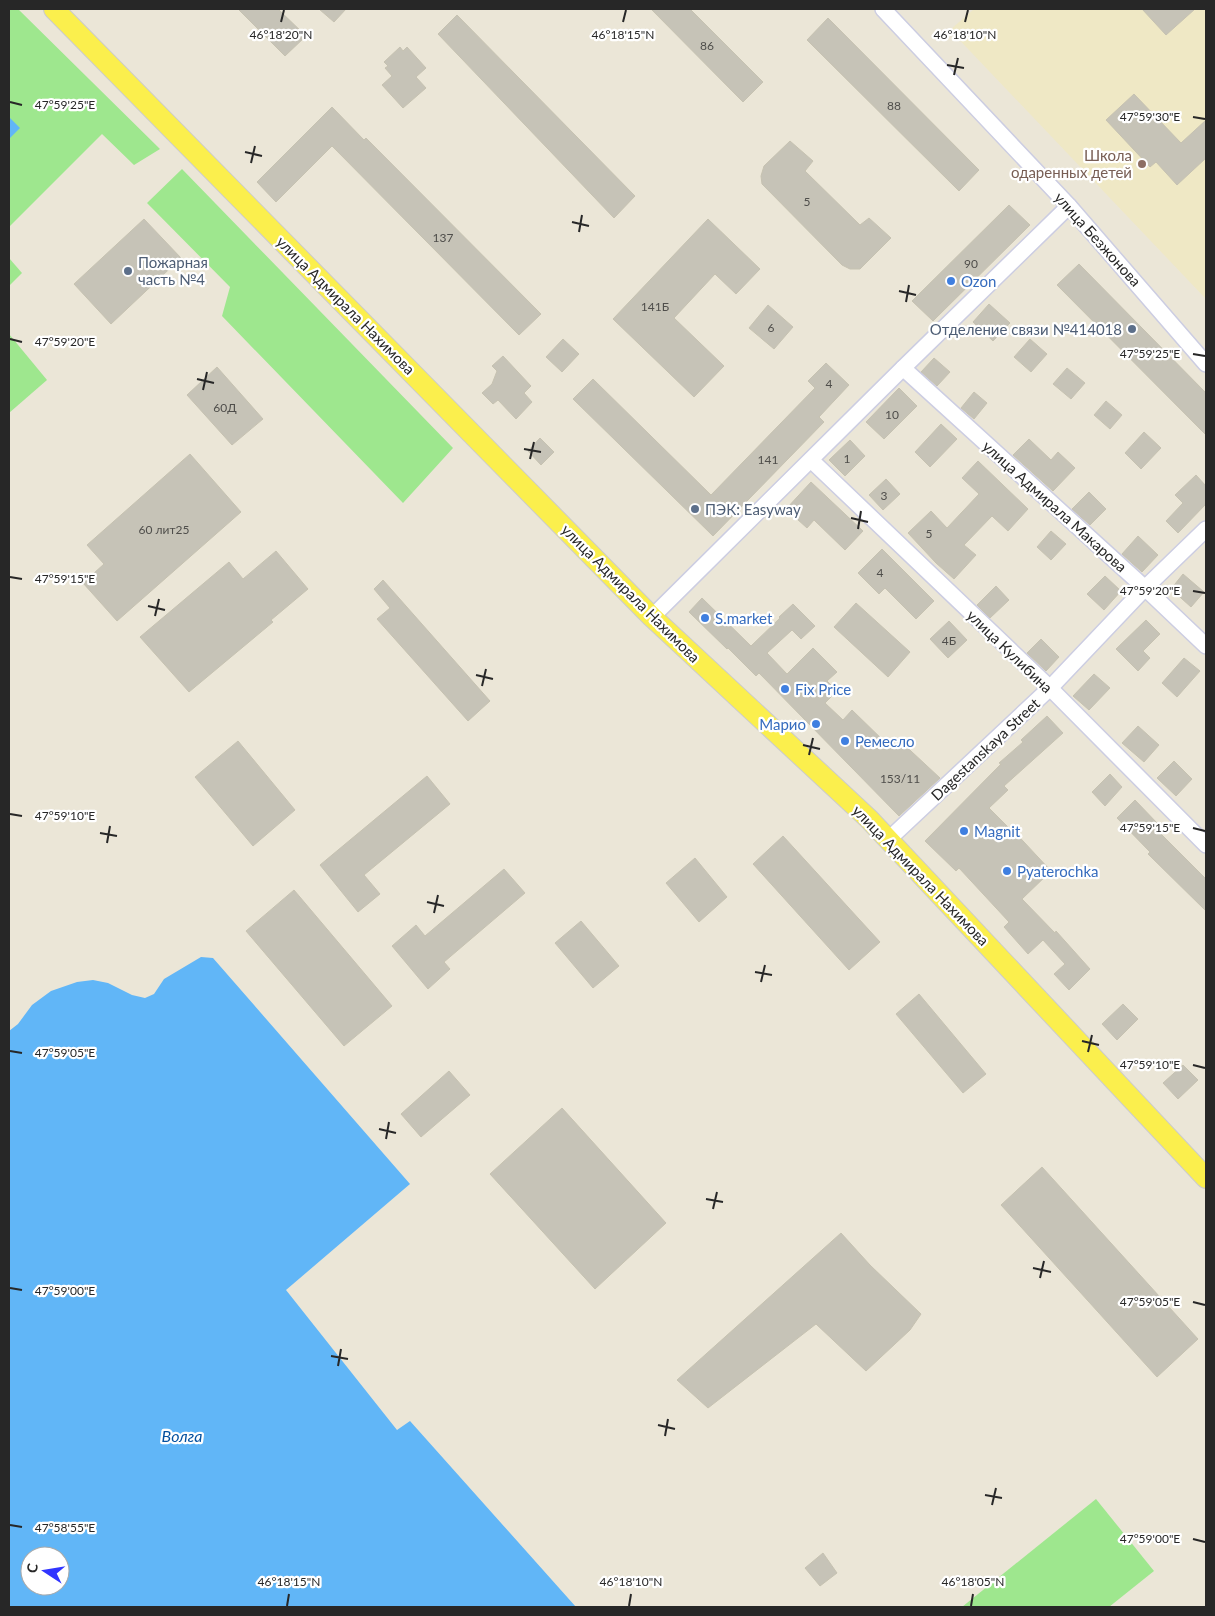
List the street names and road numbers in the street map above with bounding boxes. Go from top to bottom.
street label: улица Безжонова [1051,188,1145,290]
street label: улица Адмирала Нахимова [273,232,419,378]
street label: улица Адмирала Макарова [979,437,1131,575]
street label: улица Адмирала Нахимова [558,520,704,666]
street label: улица Кулибина [964,606,1056,696]
street label: Dagestanskaya Street [927,694,1043,804]
street label: улица Адмирала Нахимова [849,801,993,949]

